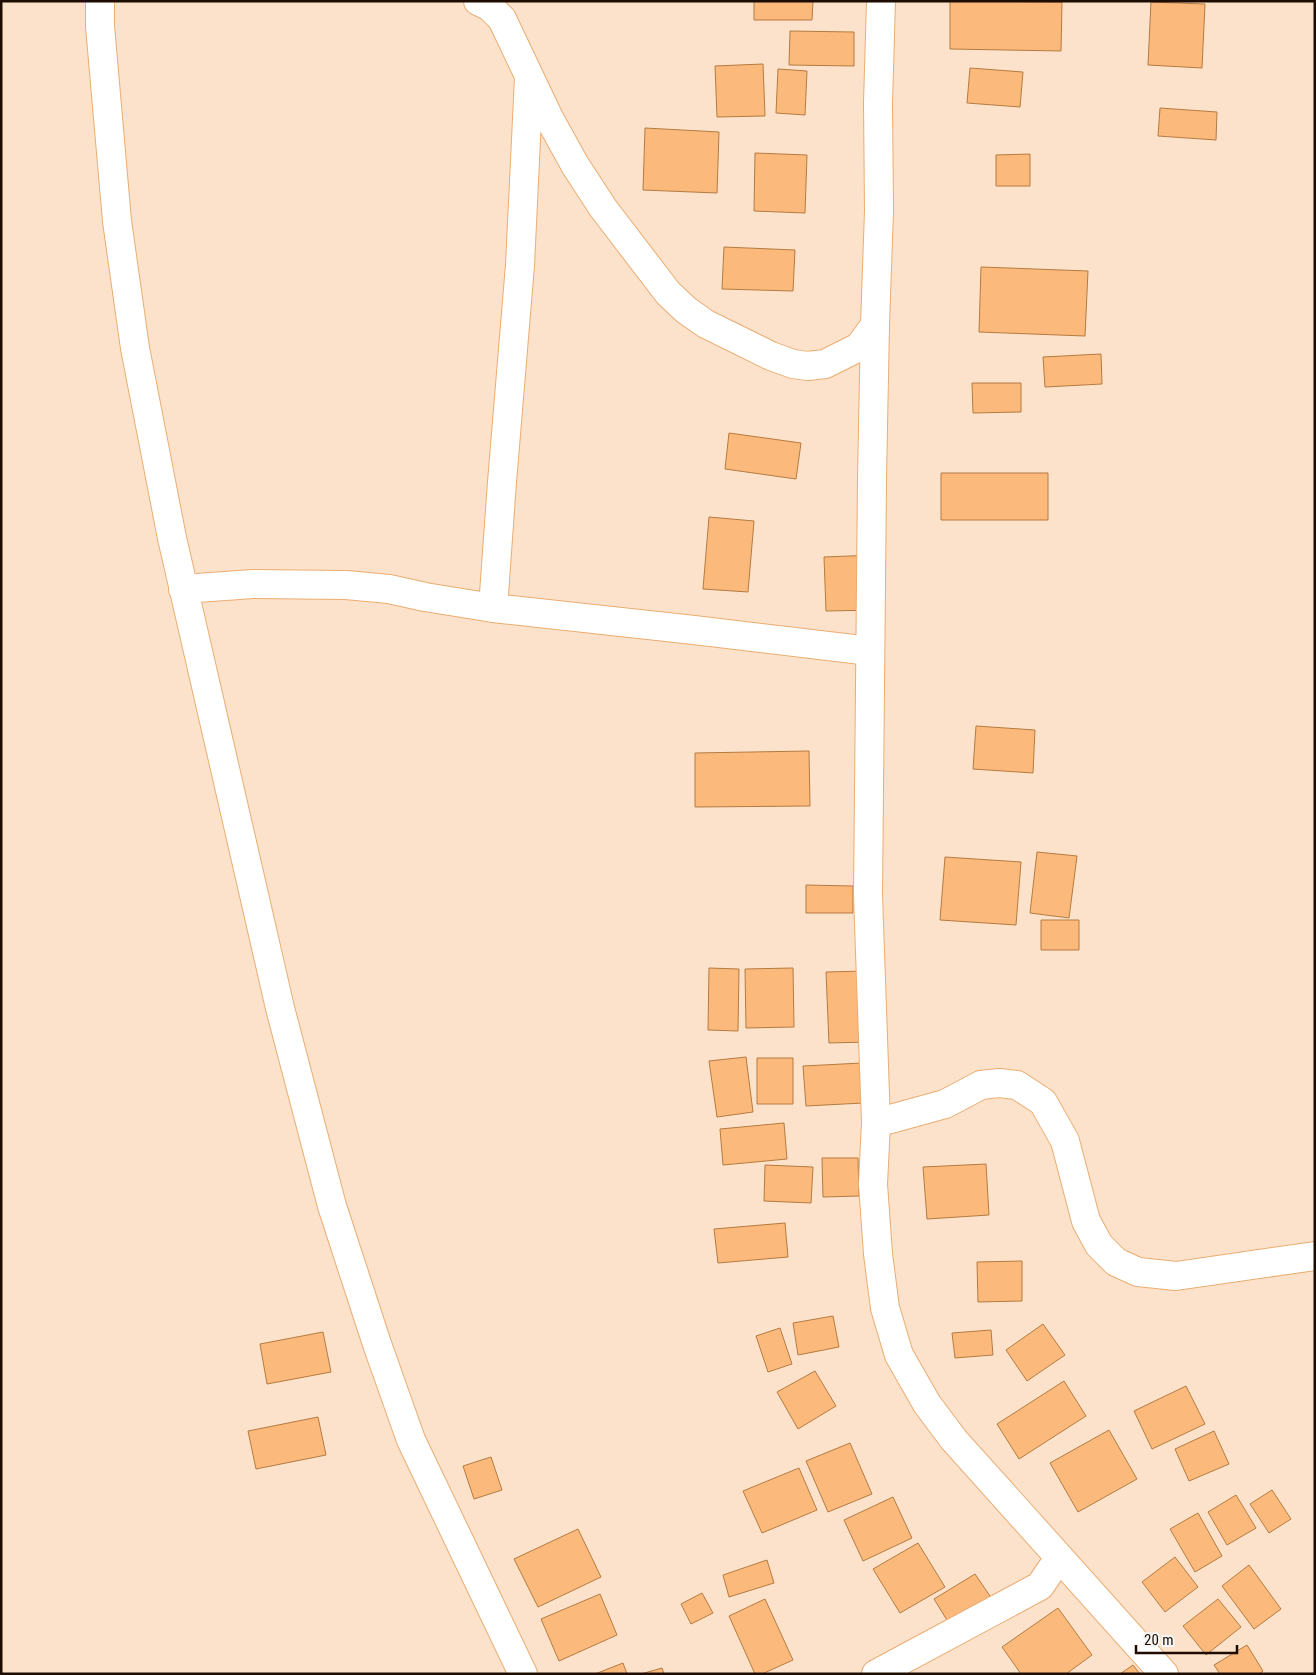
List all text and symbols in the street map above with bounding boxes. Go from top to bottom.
scale bar [1136,1622,1237,1654]
text: 20 m [1144,1631,1174,1649]

